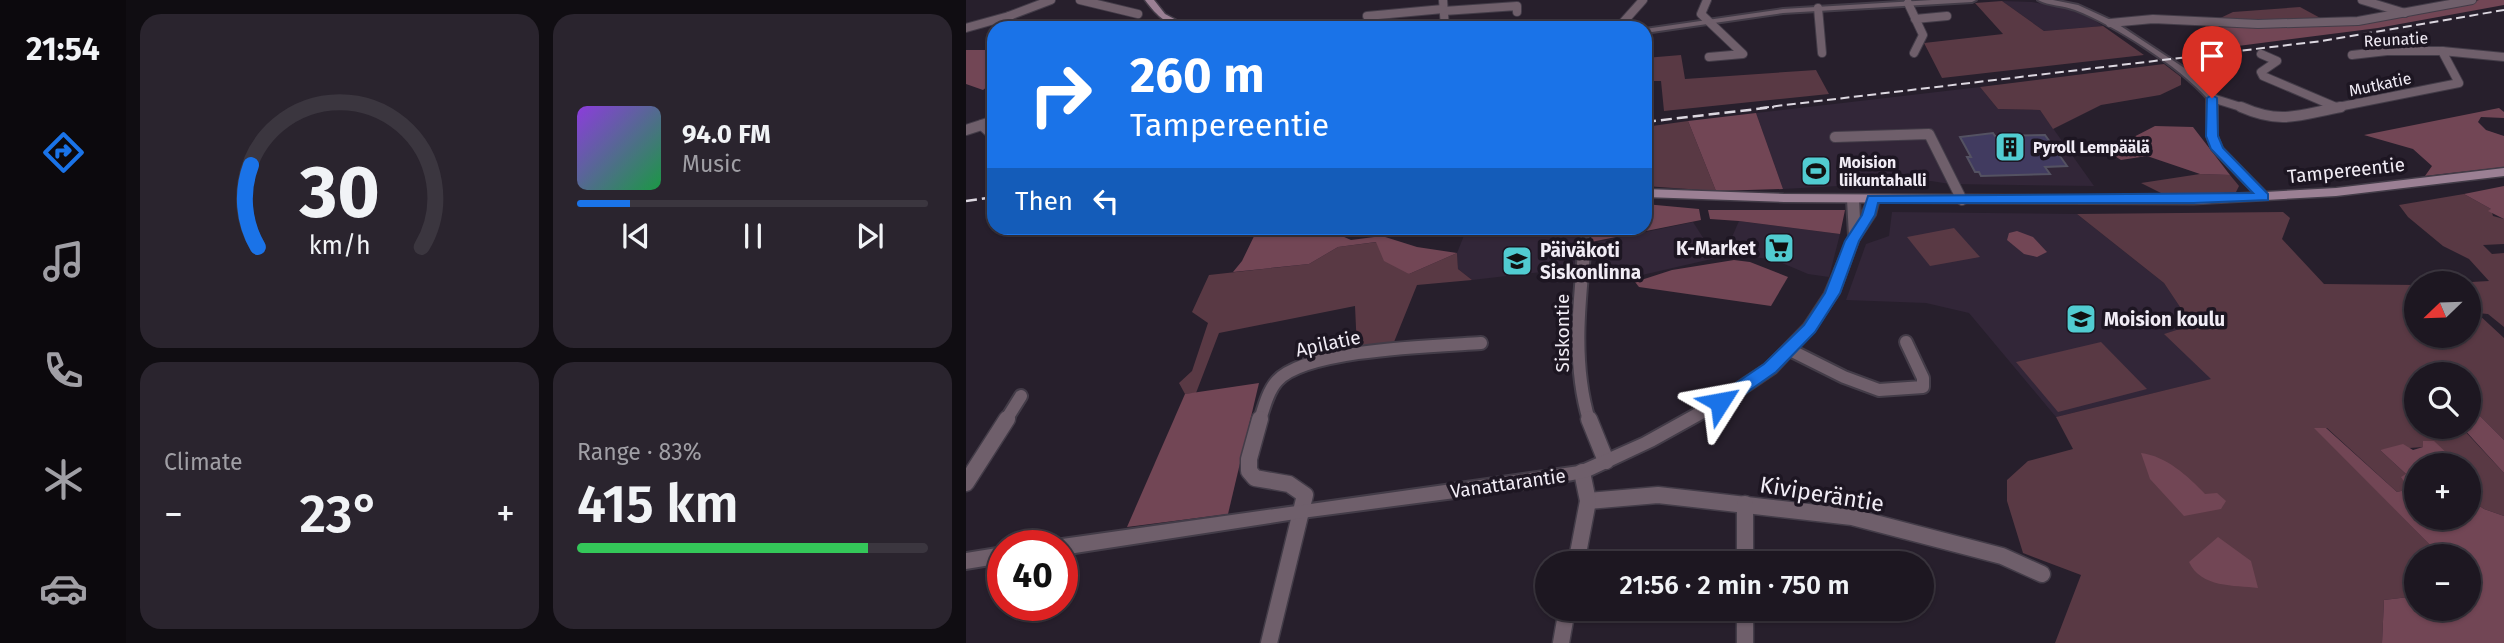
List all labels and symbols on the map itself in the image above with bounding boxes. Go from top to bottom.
pin [2182,26,2242,98]
street label: Reunatie [2363,28,2429,51]
street label: Mutkatie [2347,69,2413,100]
building icon: Pyroll Lempäälä [1993,130,2027,164]
place label: Pyroll Lempäälä [2033,138,2150,157]
place label: Moision liikuntahalli [1839,153,1926,190]
street label: Tampereentie [2286,153,2406,188]
sports icon: Moision liikuntahalli [1799,154,1833,188]
supermarket icon: K-Market [1762,231,1796,265]
place label: K-Market [1676,237,1757,260]
place label: Päiväkoti Siskonlinna [1540,239,1641,284]
school or university icon: Päiväkoti Siskonlinna [1500,244,1534,278]
north arrow [2404,271,2482,348]
street label: Siskontie [1551,294,1574,372]
school or university icon: Moision koulu [2064,302,2098,336]
place label: Moision koulu [2104,308,2225,331]
street label: Apilatie [1293,325,1363,362]
position arrow [1683,365,1757,439]
street label: Vanattarantie [1449,464,1567,503]
street label: Kiviperäntie [1758,470,1886,518]
speed limit sign: 40 [987,530,1078,621]

